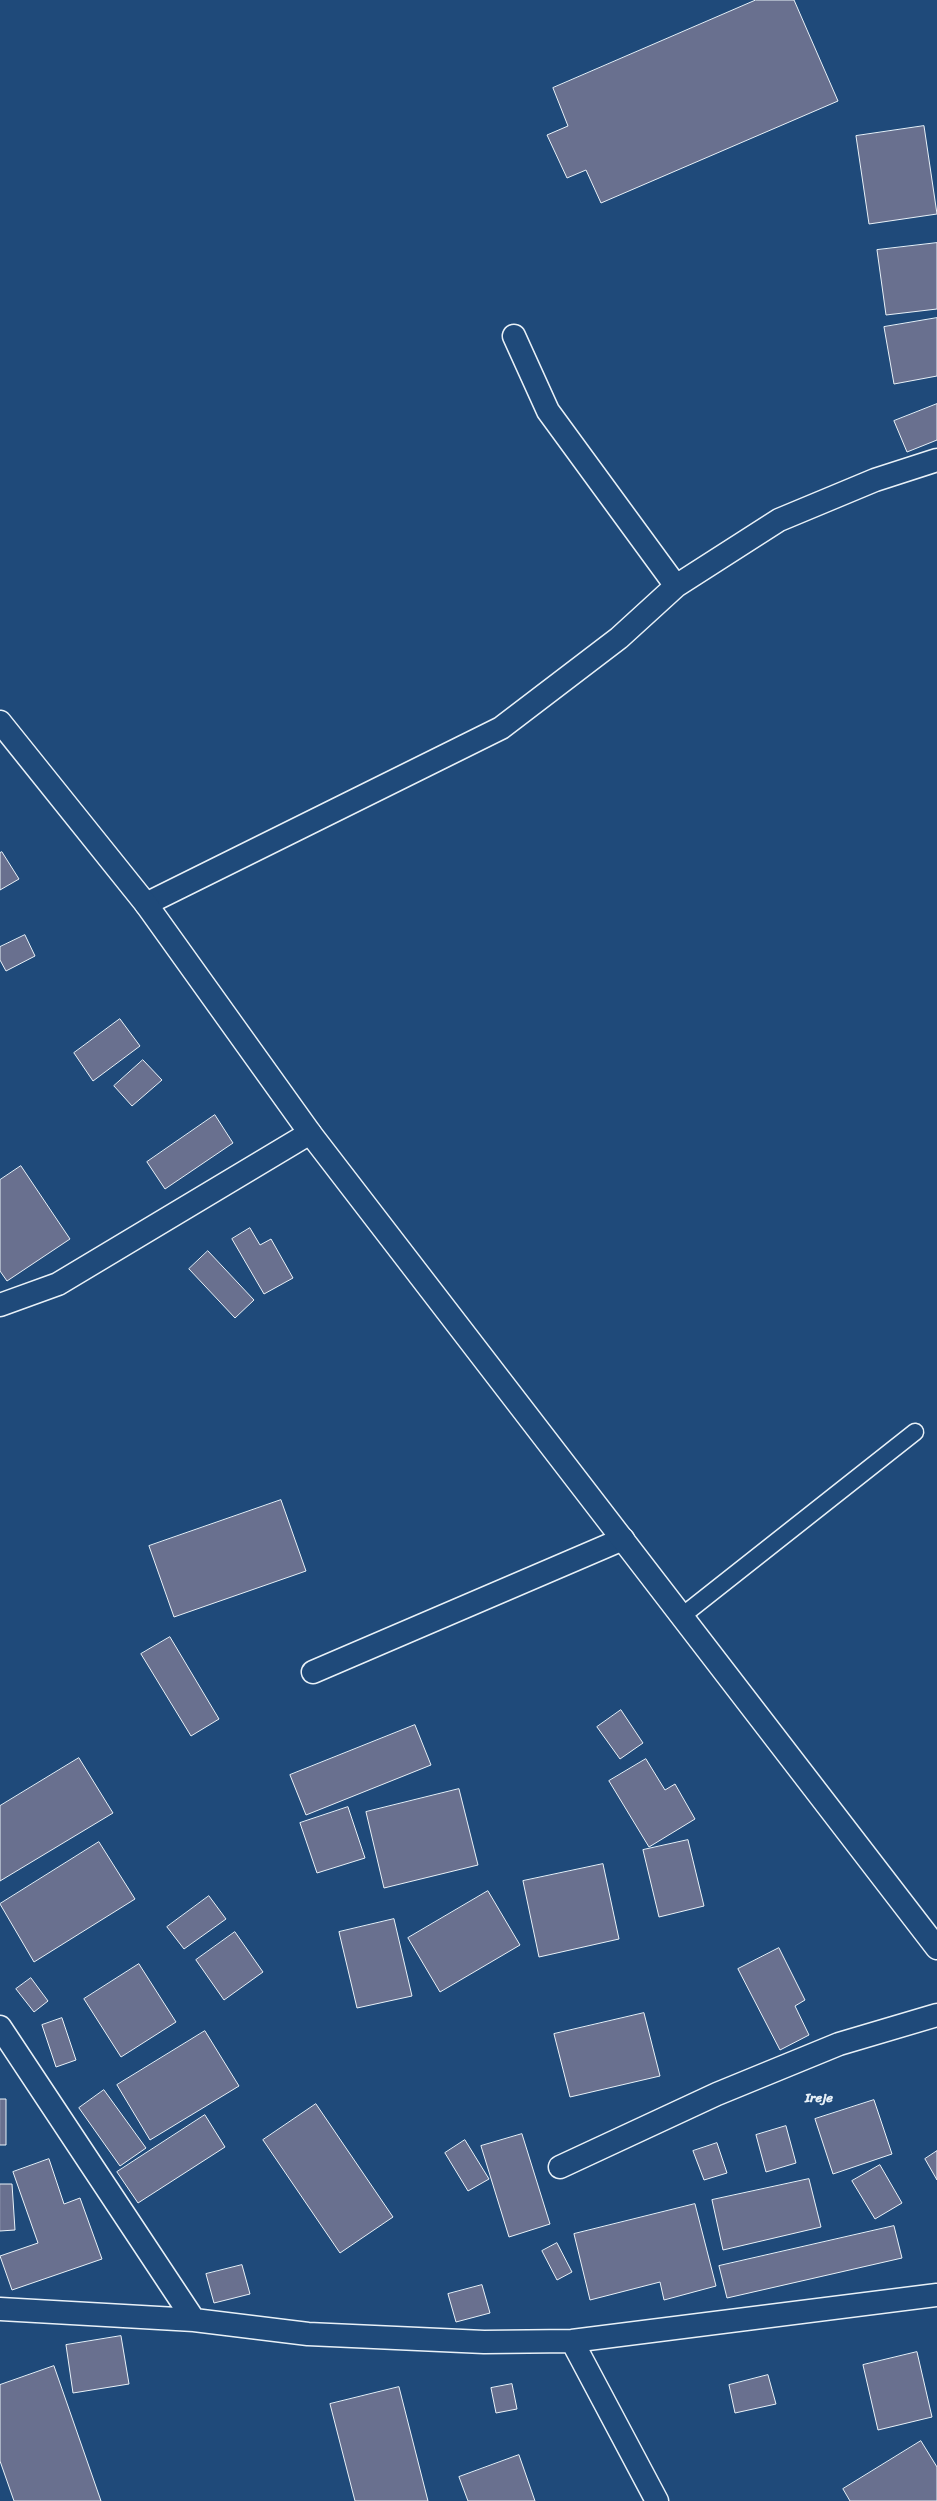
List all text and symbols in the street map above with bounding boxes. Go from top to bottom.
district label: Ireje [805,2091,833,2107]

